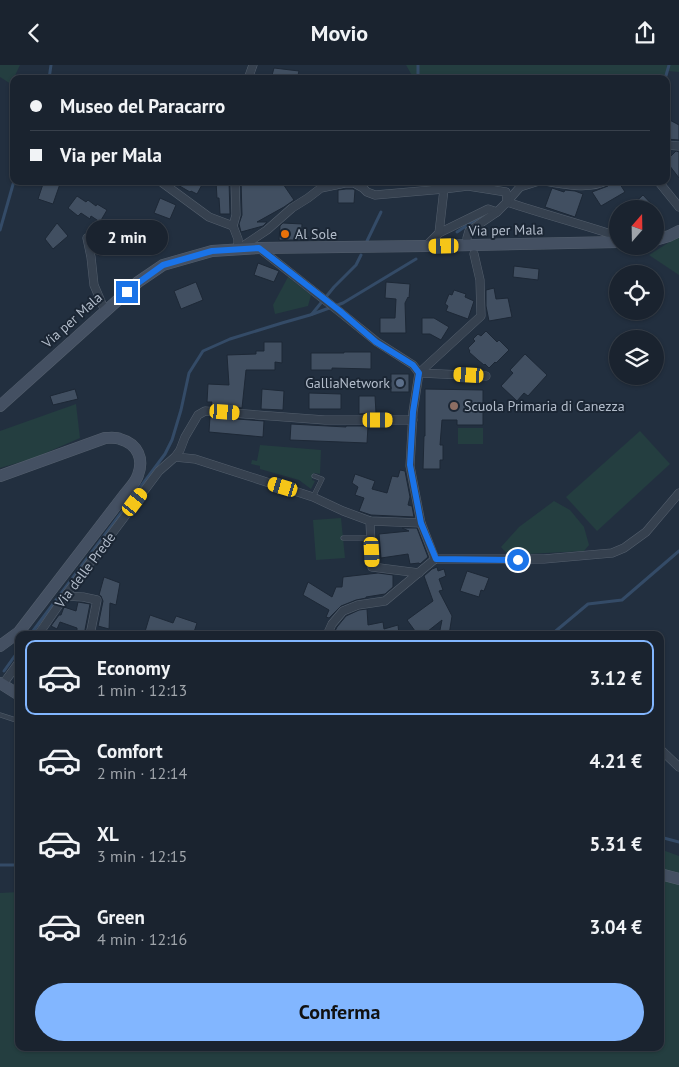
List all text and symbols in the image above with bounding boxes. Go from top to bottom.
icon: back [20,19,48,47]
text: Movio [311,19,368,47]
icon: share [631,19,659,47]
text: Museo del Paracarro [60,94,225,118]
text: Via per Mala [60,143,162,167]
north arrow [609,200,664,255]
map controls [609,200,664,385]
callout: 2 min [86,219,168,255]
street label: Via per Mala [468,220,544,240]
place label: Al Sole [295,225,337,243]
text: 2 min [107,227,147,247]
marker: Al Sole [279,228,291,240]
car [428,238,459,254]
button: locate [609,265,664,320]
route end [116,281,138,303]
street label: Via per Mala [38,288,106,352]
button: layers [609,330,664,385]
car [453,367,484,383]
place label: GalliaNetwork [305,374,390,392]
marker: GalliaNetwork [394,377,406,389]
place label: Scuola Primaria di Canezza [464,397,625,415]
marker: Scuola Primaria di Canezza [448,400,460,412]
car [209,403,240,421]
car [363,413,393,428]
car [266,475,299,499]
car [119,486,150,518]
street label: Via delle Prede [50,529,119,612]
car [363,537,380,567]
route start [507,549,529,571]
icon: car [37,655,82,700]
text: Economy [97,656,170,680]
text: 3.12 € [589,666,642,690]
text: 1 min · 12:13 [97,680,187,700]
icon: car [37,738,82,783]
text: Comfort [97,739,163,763]
text: 4.21 € [589,749,642,773]
text: 2 min · 12:14 [97,763,187,783]
icon: car [37,821,82,866]
text: XL [97,822,119,846]
text: 5.31 € [589,832,642,856]
text: 3 min · 12:15 [97,846,187,866]
icon: car [37,904,82,949]
text: Green [97,905,145,929]
text: 3.04 € [589,915,642,939]
text: 4 min · 12:16 [97,929,187,949]
button: Conferma [35,983,644,1041]

